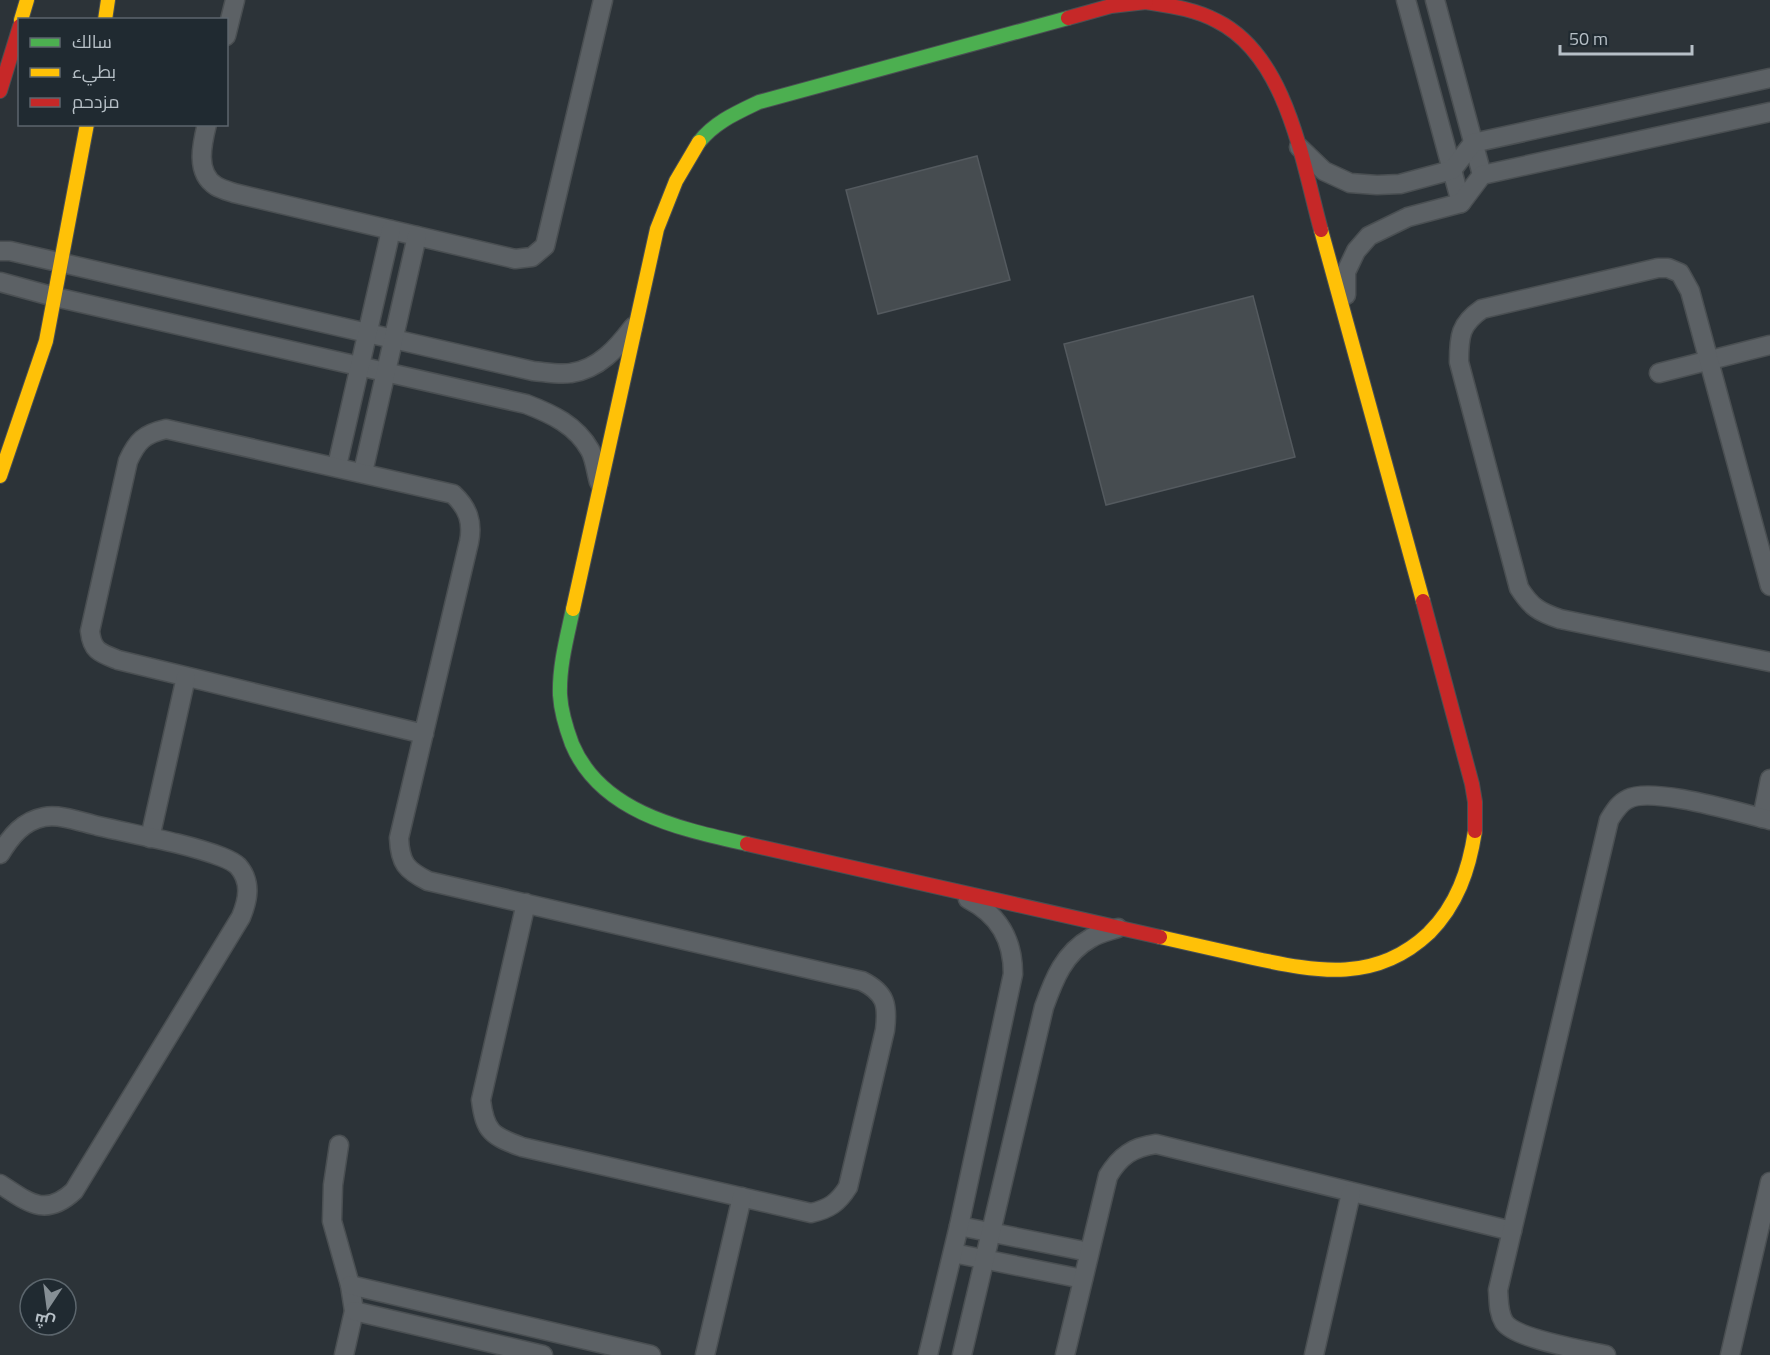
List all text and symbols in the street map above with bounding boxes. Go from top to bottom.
legend [18,18,228,126]
scale bar [1560,18,1692,56]
text: 50 m [1569,25,1608,52]
text: سالك [72,28,112,55]
text: بطيء [72,58,116,86]
text: مزدحم [72,88,120,115]
north arrow [18,1277,78,1337]
text: ش [32,1308,57,1336]

